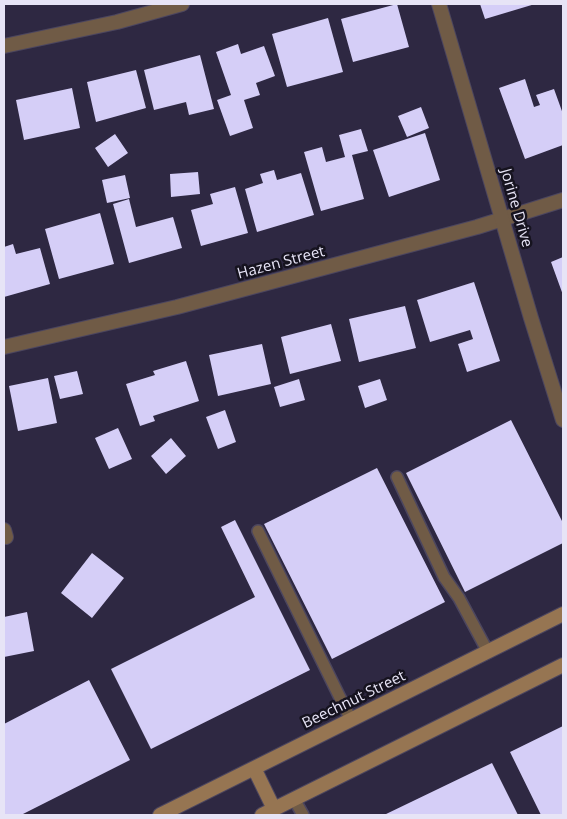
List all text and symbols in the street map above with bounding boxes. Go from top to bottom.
street label: Jorine Drive [496,166,536,250]
street label: Hazen Street [235,243,327,283]
street label: Beechnut Street [300,667,408,733]

